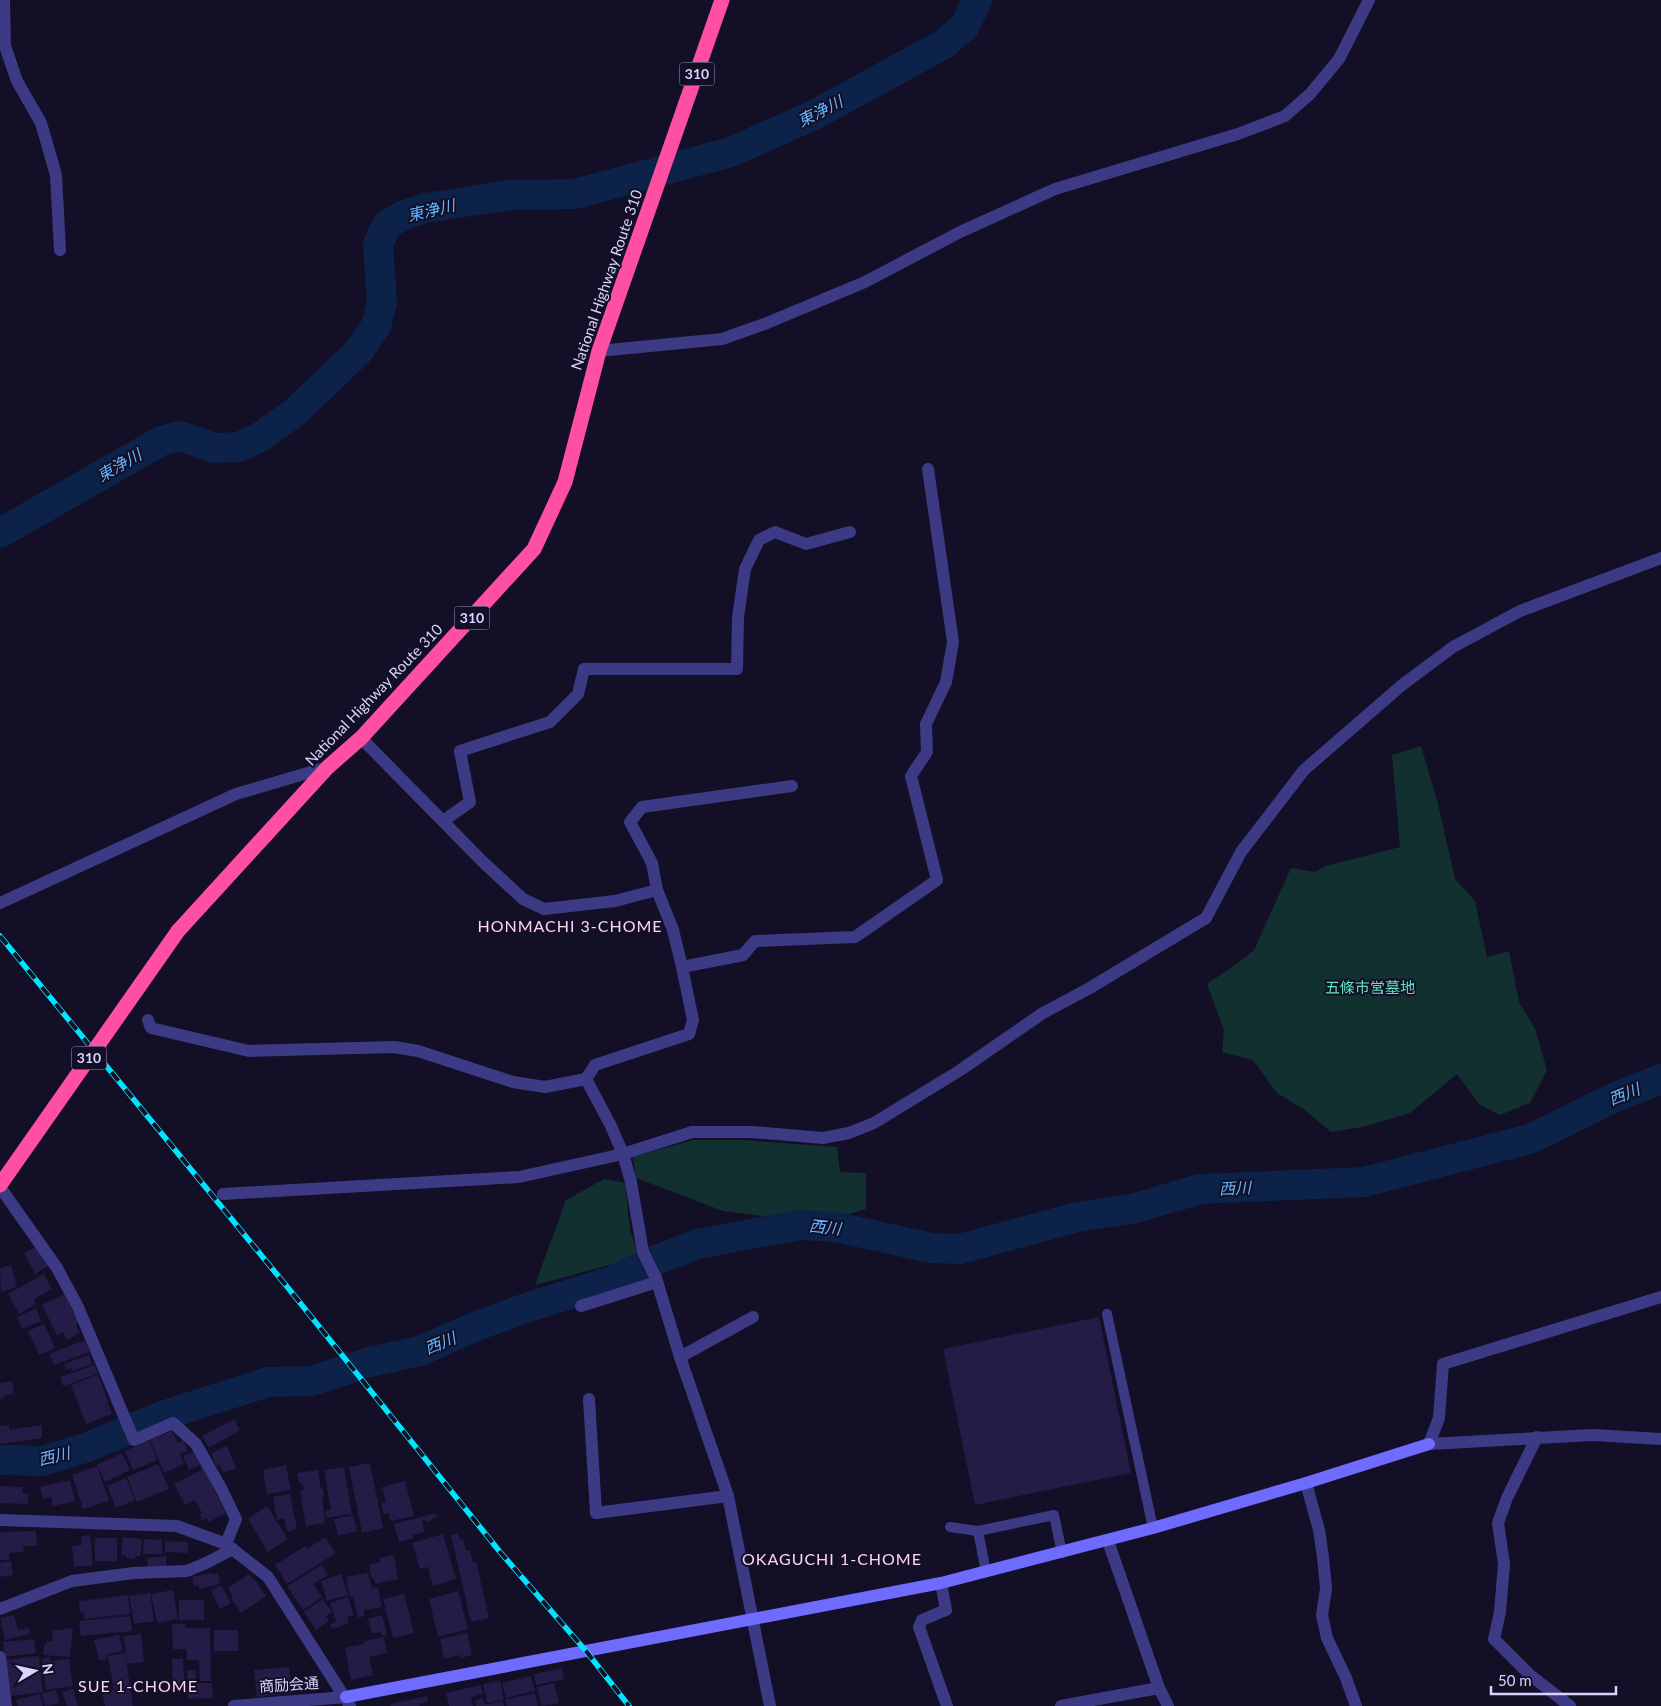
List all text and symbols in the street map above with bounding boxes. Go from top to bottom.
road number: 310 [680,62,714,86]
water label: 東浄川 [794,90,847,130]
street label: National Highway Route 310 [567,187,646,372]
water label: 東浄川 [405,194,458,224]
water label: 東浄川 [93,443,146,485]
road number: 310 [454,606,490,630]
street label: National Highway Route 310 [301,620,446,769]
district label: HONMACHI 3-CHOME [477,916,663,935]
park label: 五條市営墓地 [1325,978,1415,996]
road number: 310 [72,1046,106,1070]
water label: 西川 [1605,1078,1644,1108]
water label: 西川 [1218,1177,1253,1198]
water label: 西川 [808,1215,844,1238]
water label: 西川 [421,1327,460,1357]
water label: 西川 [36,1442,74,1468]
district label: OKAGUCHI 1-CHOME [742,1549,922,1568]
north arrow [10,1646,60,1696]
text: N [39,1662,58,1676]
scale bar [1491,1664,1616,1696]
text: 50 m [1498,1671,1532,1689]
street label: 商励会通 [258,1673,319,1695]
district label: SUE 1-CHOME [78,1676,198,1695]

